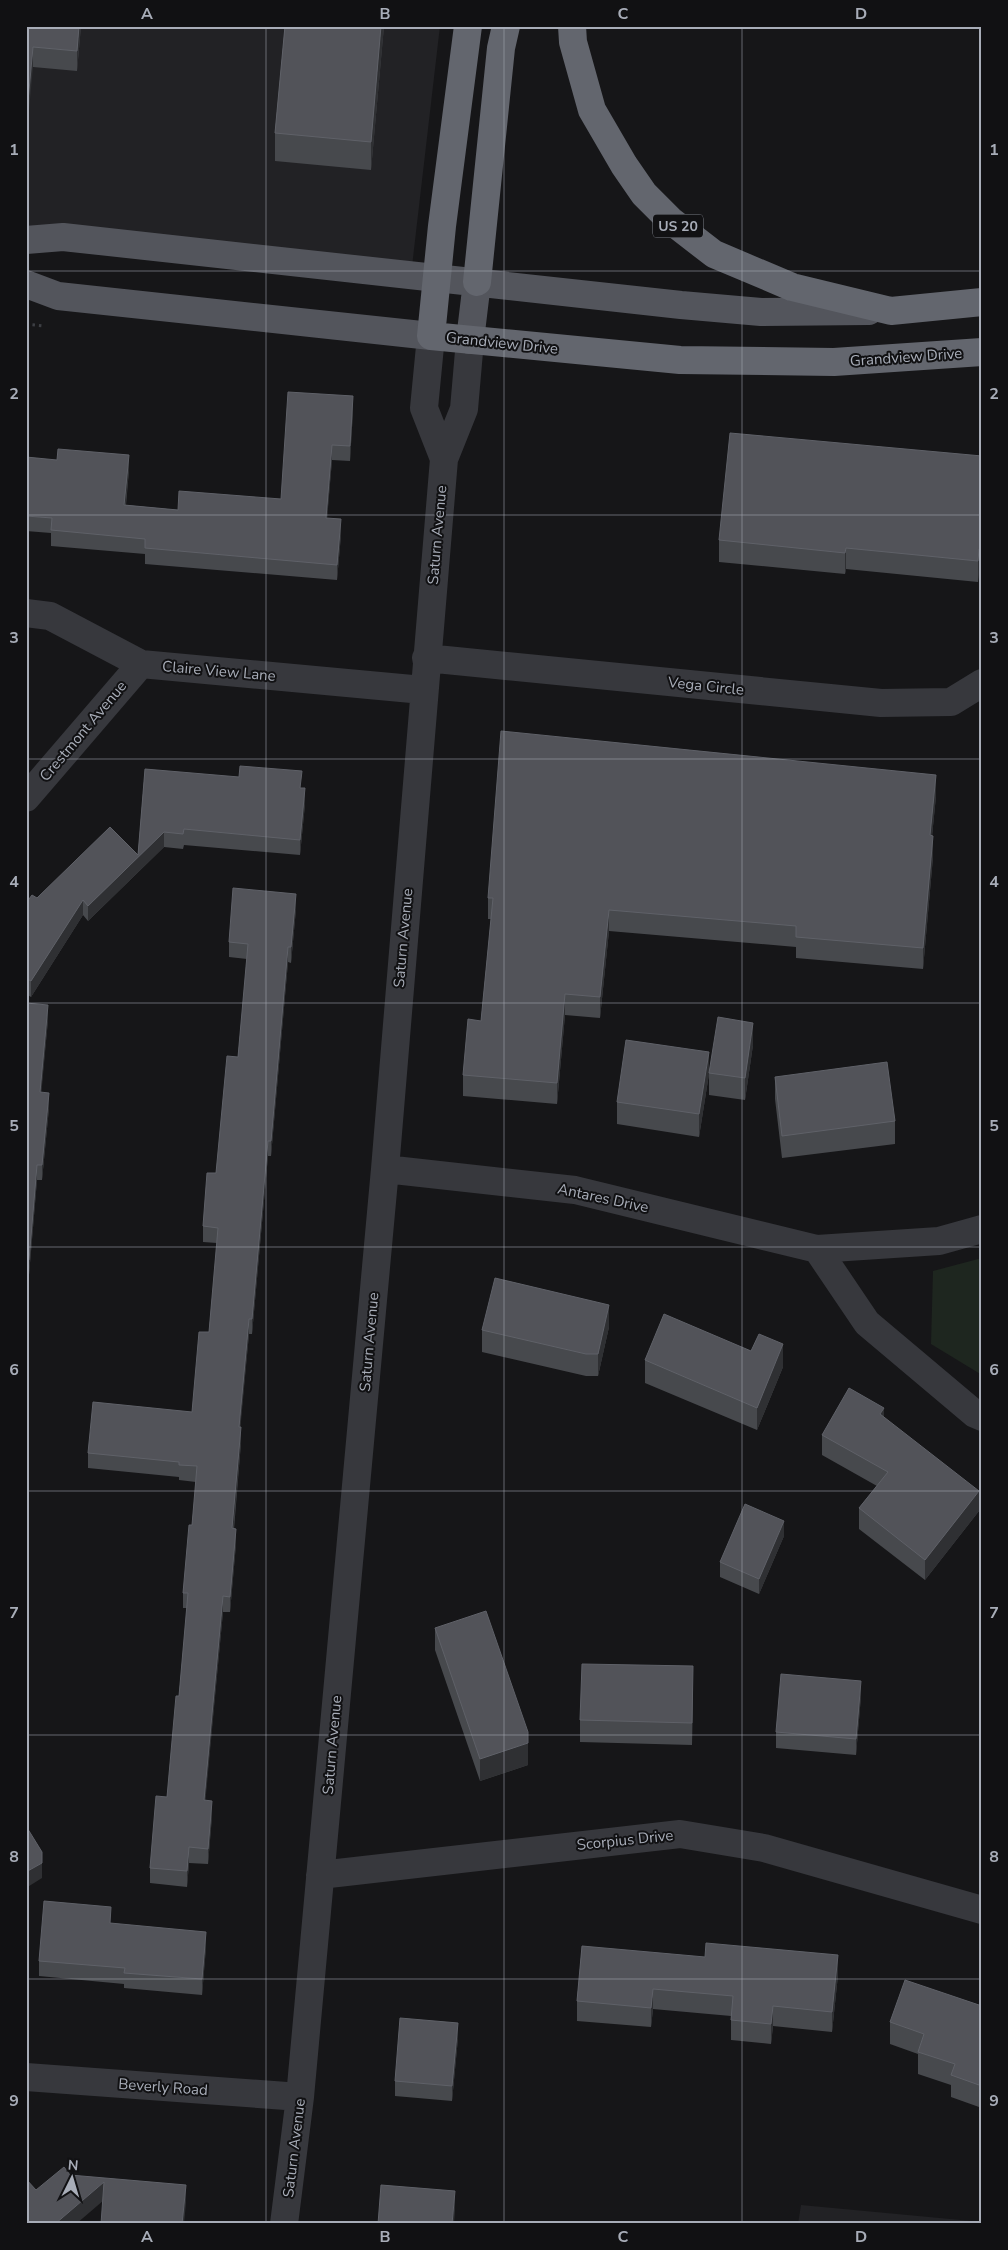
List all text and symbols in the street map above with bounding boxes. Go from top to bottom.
text: A [141,3,153,25]
text: B [379,3,391,25]
text: C [618,3,629,25]
text: D [855,3,867,25]
text: 1 [9,139,19,161]
text: 1 [989,139,999,161]
road number: US 20 [653,215,703,238]
street label: Grandview Drive [445,327,559,359]
street label: Grandview Drive [849,343,963,371]
text: 2 [9,383,19,405]
text: 2 [989,383,999,405]
street label: Saturn Avenue [423,484,451,586]
text: 3 [9,627,19,649]
text: 3 [989,627,999,649]
street label: Claire View Lane [161,656,277,686]
street label: Vega Circle [666,672,745,700]
street label: Crestmont Avenue [35,676,131,786]
text: 4 [9,871,19,893]
text: 4 [989,871,999,893]
street label: Saturn Avenue [389,887,417,989]
text: 5 [9,1115,19,1137]
text: 5 [989,1115,999,1137]
street label: Antares Drive [556,1179,650,1217]
street label: Saturn Avenue [355,1291,383,1393]
text: 6 [9,1359,19,1381]
text: 6 [989,1359,999,1381]
text: 7 [9,1602,19,1624]
text: 7 [989,1602,999,1624]
street label: Saturn Avenue [318,1694,346,1796]
street label: Scorpius Drive [576,1825,674,1855]
text: 8 [9,1846,19,1868]
text: 8 [989,1846,999,1868]
street label: Beverly Road [118,2074,208,2100]
text: 9 [9,2090,19,2112]
text: 9 [989,2090,999,2112]
street label: Saturn Avenue [278,2097,310,2199]
north arrow [48,2152,98,2202]
text: N [67,2156,79,2175]
text: A [141,2226,153,2248]
text: B [379,2226,391,2248]
text: C [618,2226,629,2248]
text: D [855,2226,867,2248]

